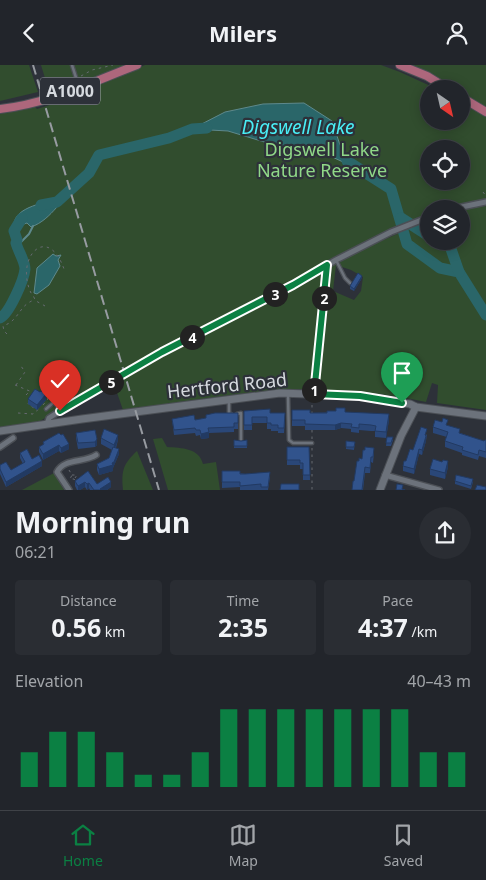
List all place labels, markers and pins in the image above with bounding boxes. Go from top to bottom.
pin: 3 [262,281,288,307]
pin: 2 [312,285,336,311]
pin: 4 [180,325,204,349]
pin [381,352,423,403]
pin [39,360,81,411]
pin: 5 [98,369,124,395]
pin: 1 [302,377,326,403]

